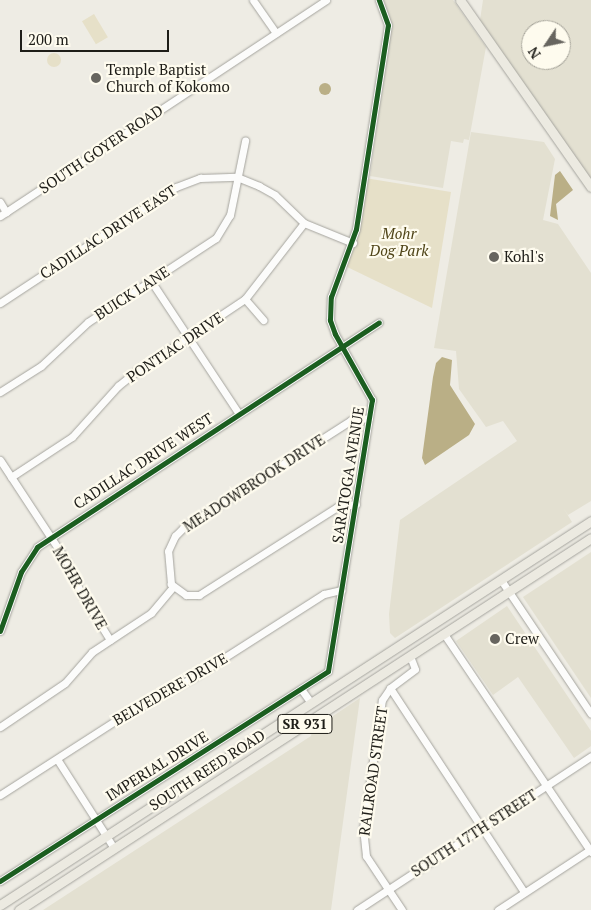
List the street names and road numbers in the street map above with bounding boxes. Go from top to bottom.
street label: SOUTH GOYER ROAD [36,101,166,197]
street label: CADILLAC DRIVE EAST [36,181,180,283]
street label: BUICK LANE [91,262,173,324]
street label: PONTIAC DRIVE [123,308,227,386]
street label: SARATOGA AVENUE [328,405,368,545]
street label: CADILLAC DRIVE WEST [70,409,216,513]
street label: MEADOWBROOK DRIVE [180,430,328,536]
street label: MOHR DRIVE [49,543,111,633]
street label: BELVEDERE DRIVE [109,649,231,729]
street label: RAILROAD STREET [355,705,391,837]
road number: SR 931 [276,712,334,736]
street label: SOUTH REED ROAD [146,726,268,814]
street label: IMPERIAL DRIVE [102,727,212,805]
street label: SOUTH 17TH STREET [408,786,540,880]

